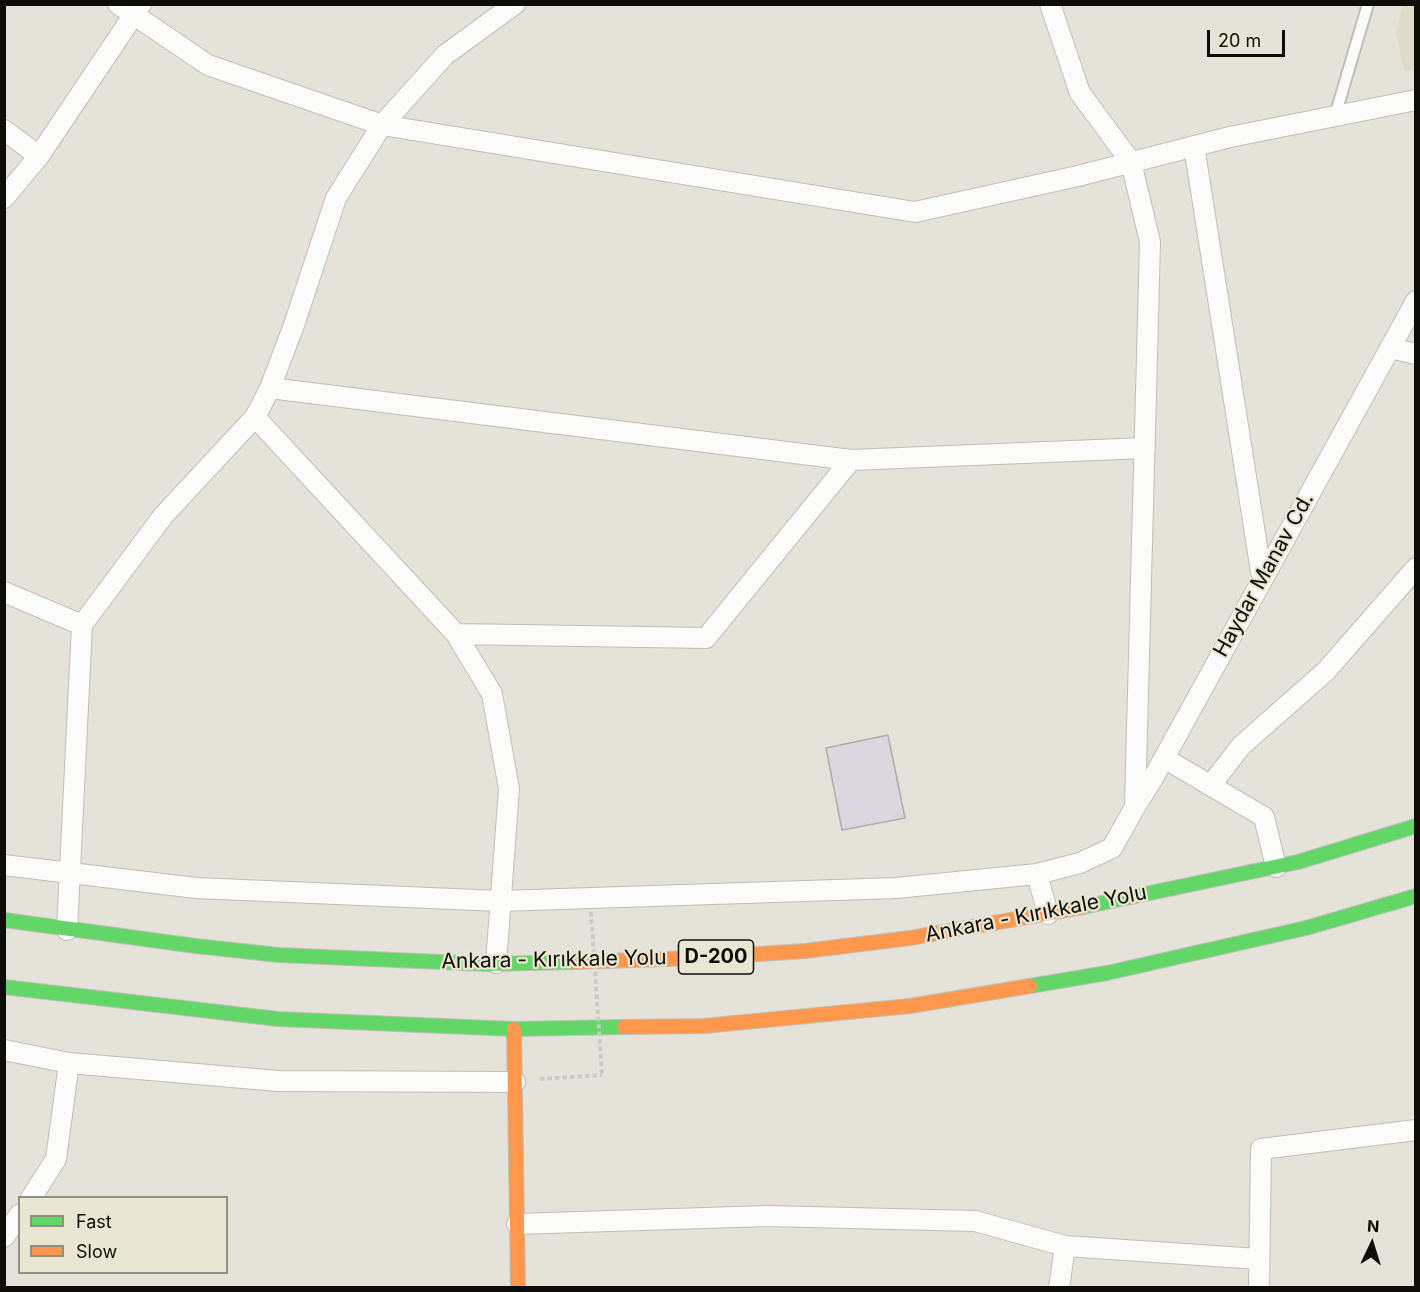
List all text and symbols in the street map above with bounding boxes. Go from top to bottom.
scale bar [1210,18,1288,56]
text: 20 m [1218,30,1261,51]
street label: Haydar Manav Cd. [1208,489,1320,661]
street label: Ankara - Kırıkkale Yolu [923,880,1149,948]
road number: D-200 [678,940,754,974]
street label: Ankara - Kırıkkale Yolu [441,945,667,975]
legend [18,1196,228,1274]
text: Fast [76,1211,112,1232]
north arrow [1342,1214,1402,1274]
text: N [1366,1216,1380,1236]
text: Slow [76,1241,117,1262]

